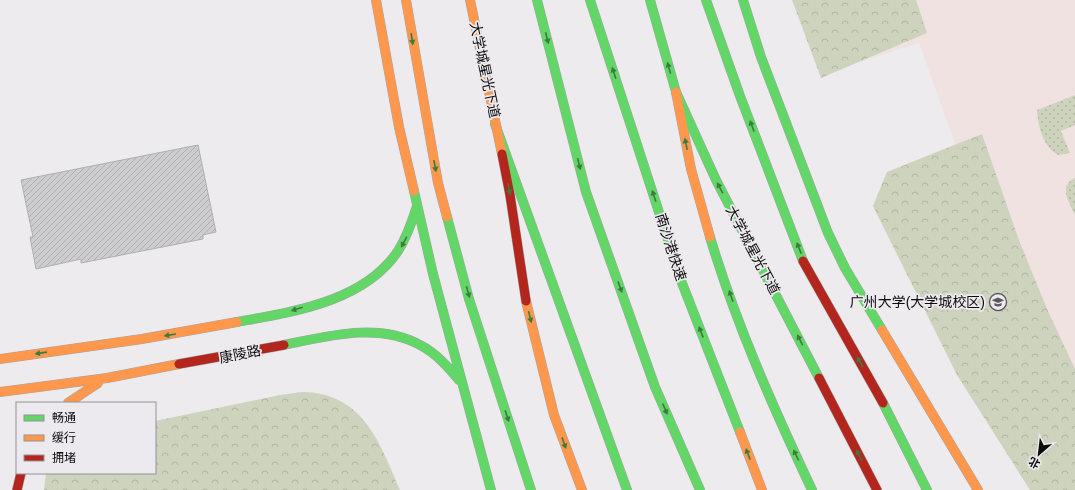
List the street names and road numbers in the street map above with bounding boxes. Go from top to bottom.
street label: 大学城星光下道 [467,20,503,120]
street label: 大学城星光下道 [723,203,783,297]
street label: 南沙港快速 [653,211,689,283]
street label: 康陵路 [218,342,262,366]

